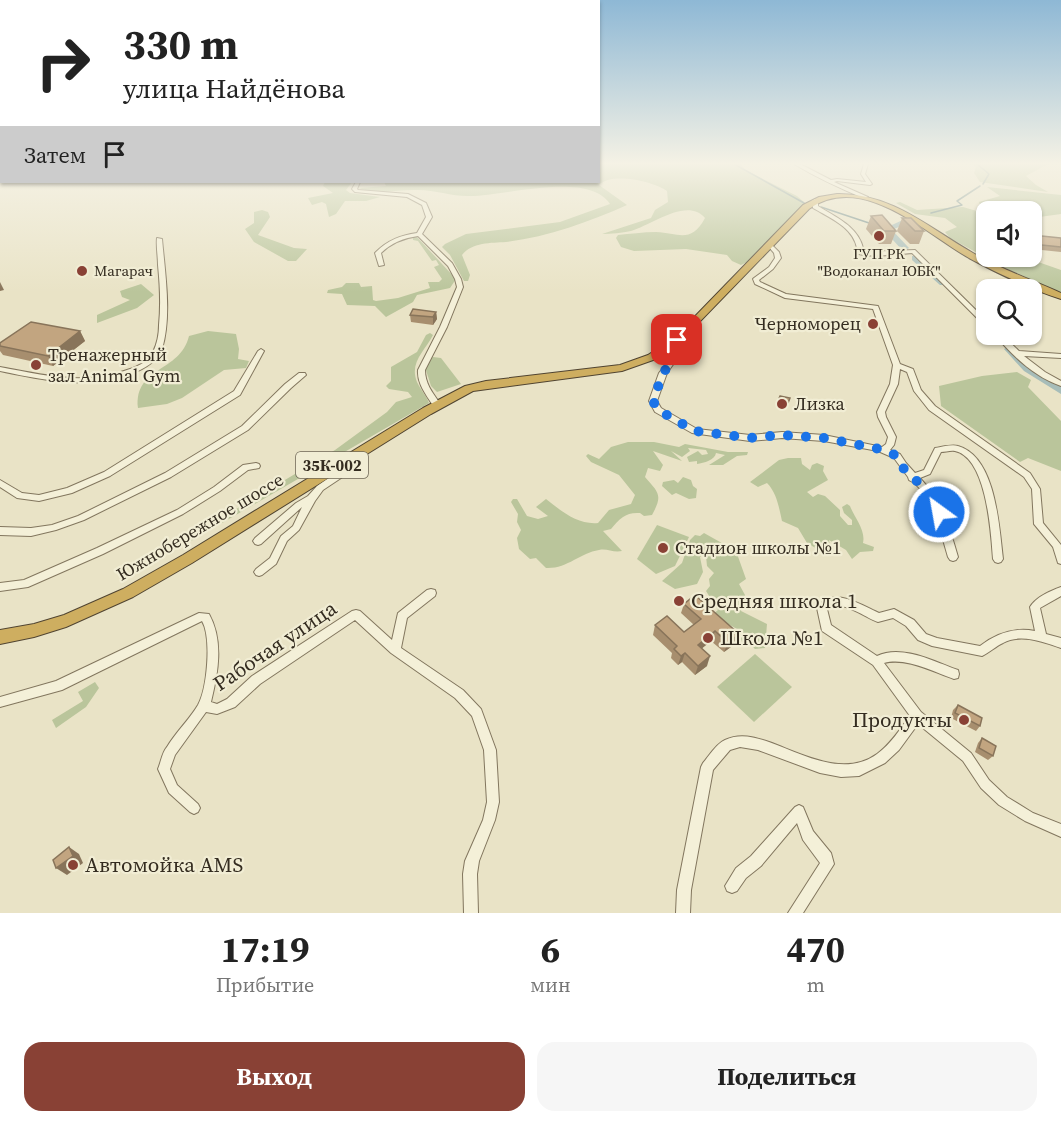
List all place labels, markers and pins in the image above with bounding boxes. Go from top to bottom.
marker: ГУП РК "Водоканал ЮБК" [872,229,886,243]
place label: ГУП РК "Водоканал ЮБК" [818,243,941,281]
place label: Магарач [94,260,153,281]
marker: Магарач [75,264,89,278]
place label: Черноморец [754,311,861,336]
pin [651,314,702,365]
marker: Черноморец [866,317,880,331]
place label: Тренажерный зал Animal Gym [48,342,180,388]
marker: Тренажерный зал Animal Gym [29,358,43,372]
place label: Лизка [794,391,846,416]
marker: Лизка [775,397,789,411]
place label: Стадион школы №1 [675,535,841,560]
marker: Стадион школы №1 [656,541,670,555]
place label: Средняя школа 1 [691,586,858,615]
marker: Средняя школа 1 [672,594,686,608]
place label: Школа №1 [720,623,824,652]
marker: Школа №1 [701,631,715,645]
place label: Продукты [852,705,952,734]
marker: Продукты [957,713,971,727]
place label: Автомойка AMS [85,850,243,879]
marker: Автомойка AMS [66,858,80,872]

